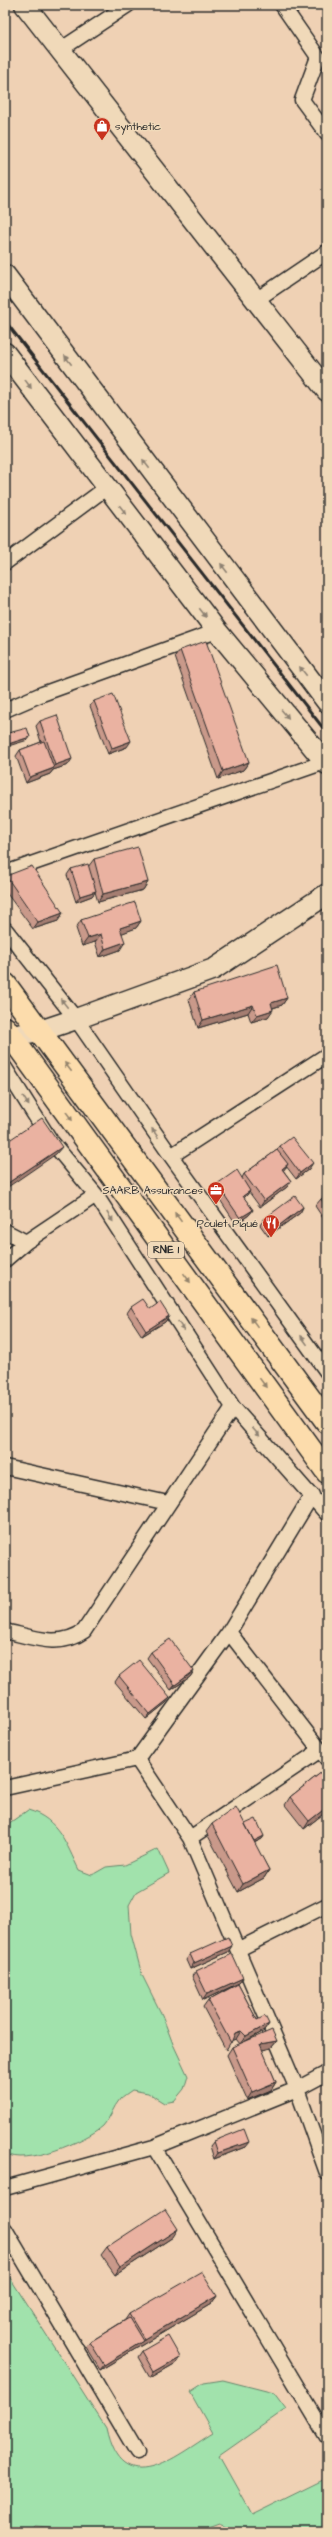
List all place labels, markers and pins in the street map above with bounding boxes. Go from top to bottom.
shop icon: synthetic [92,116,112,141]
place label: synthetic [115,119,161,135]
office icon: SAARB Assurances [206,1180,226,1205]
place label: SAARB Assurances [102,1183,203,1198]
restaurant icon: Poulet Piqué [261,1213,281,1238]
place label: Poulet Piqué [197,1216,258,1231]

